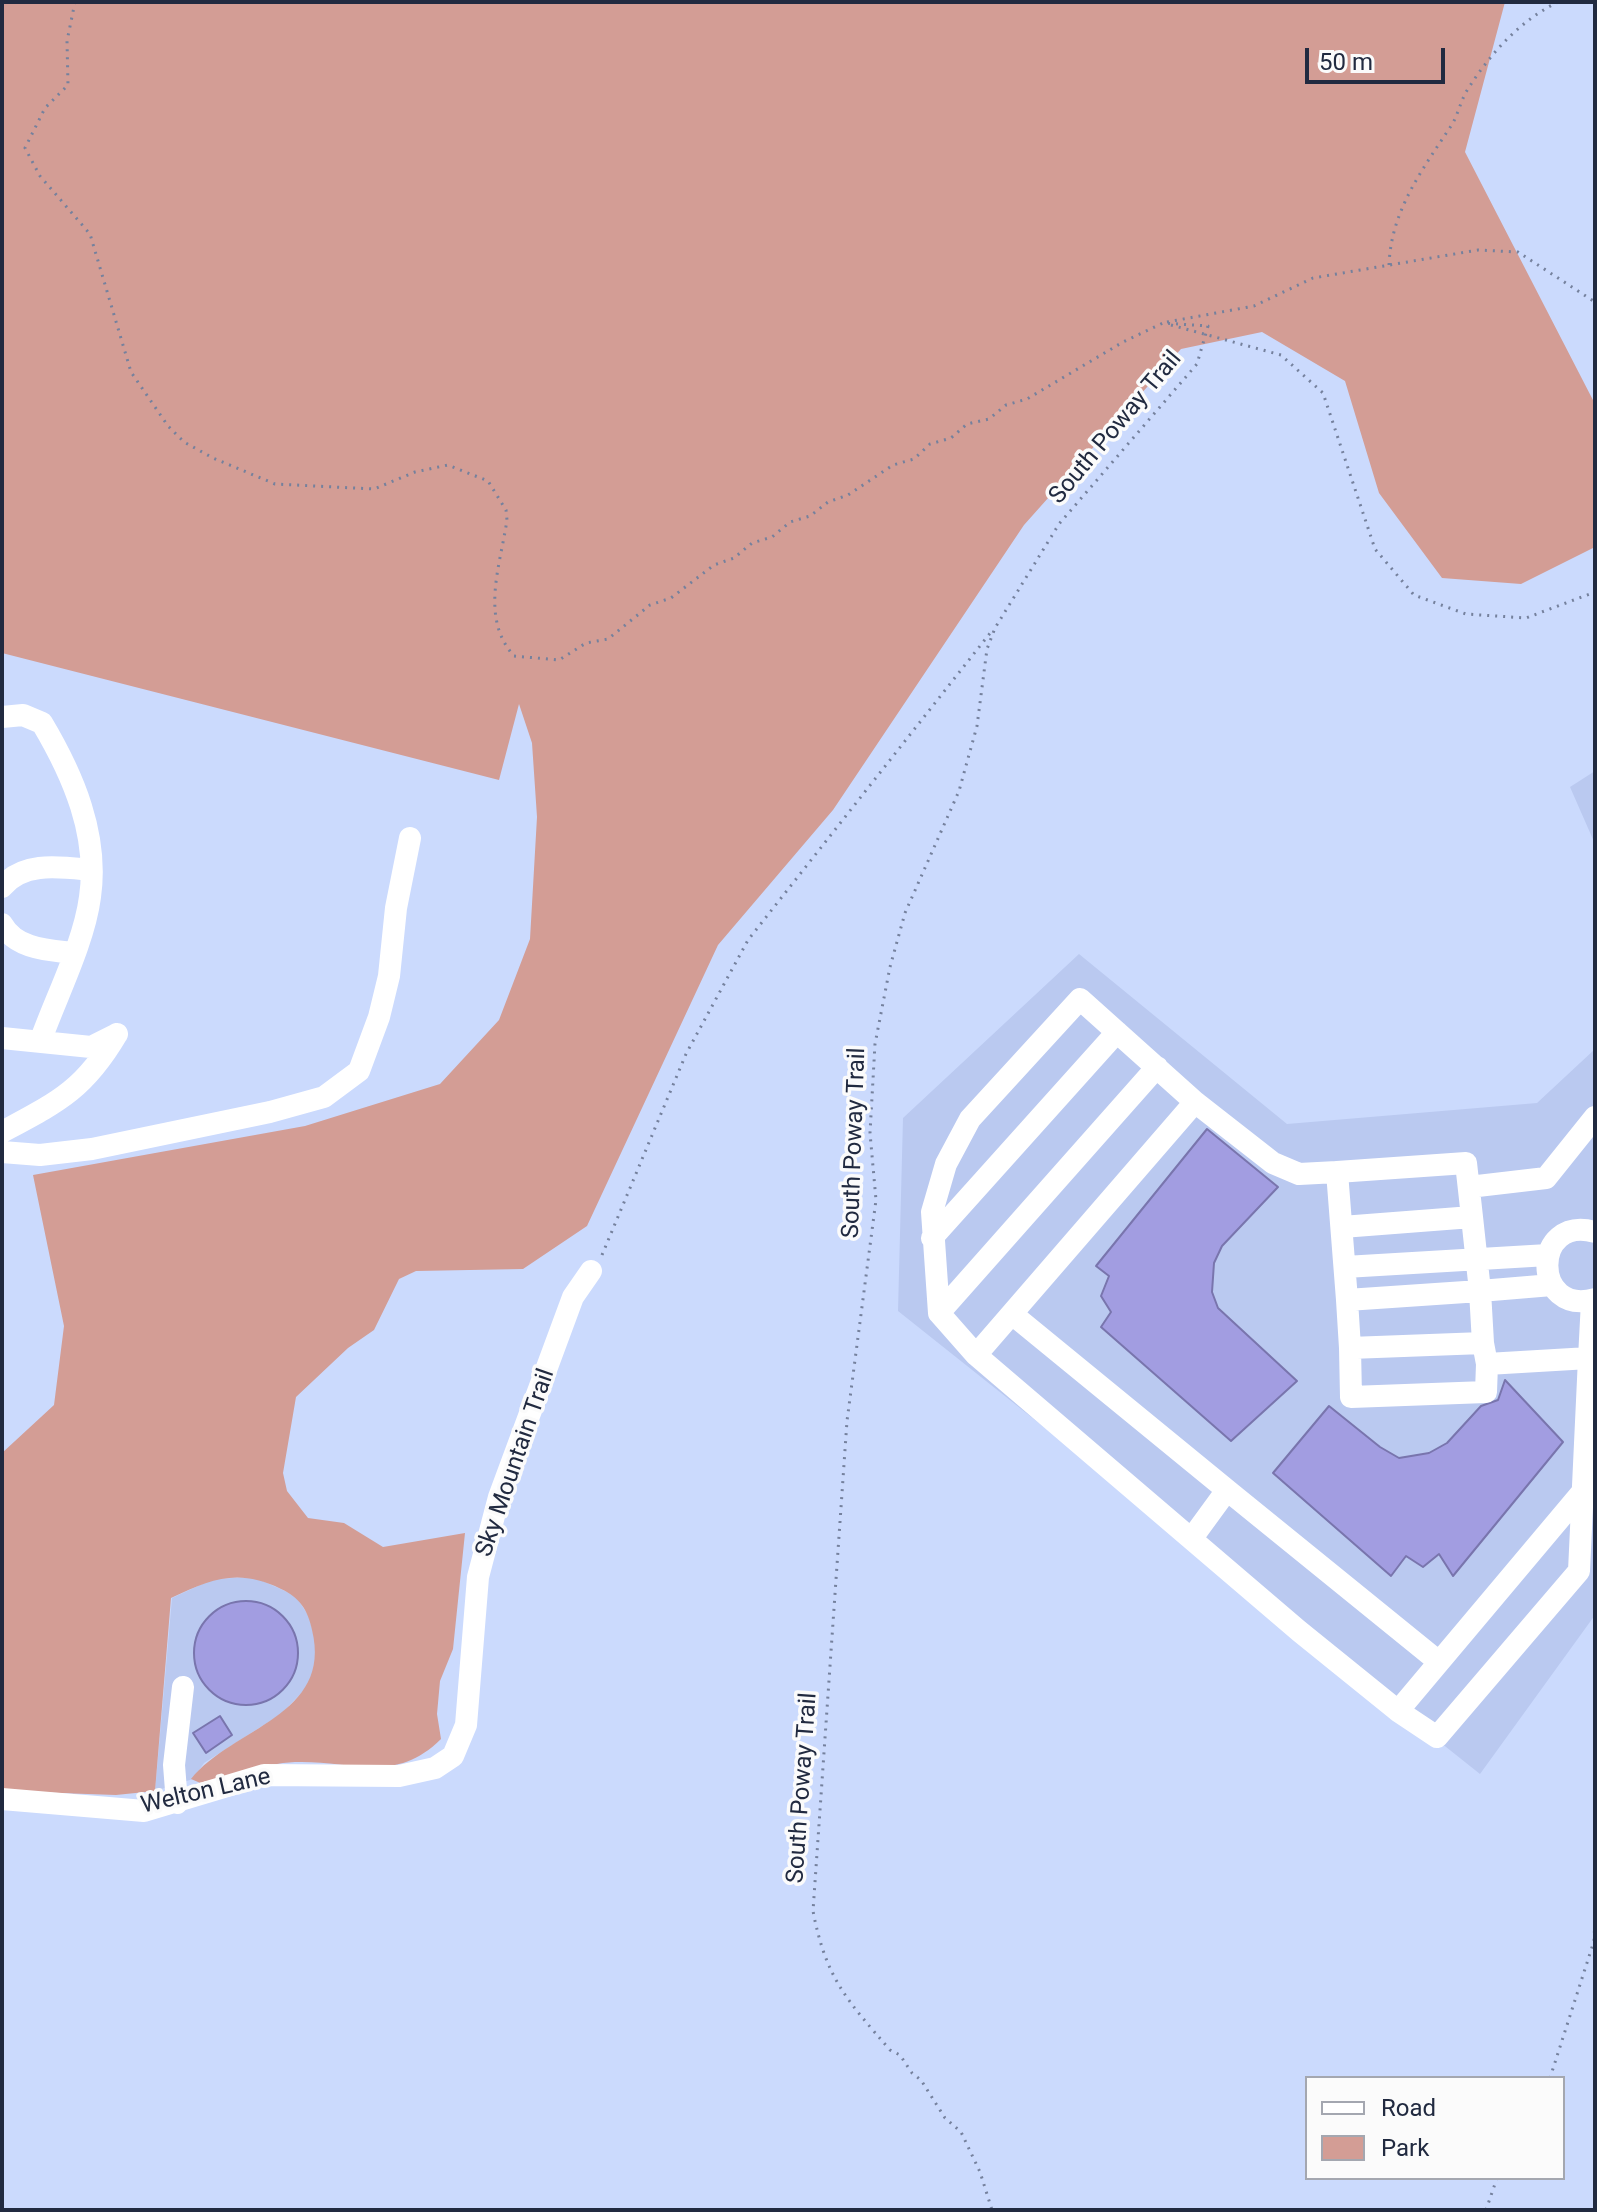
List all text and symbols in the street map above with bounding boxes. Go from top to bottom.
scale bar [1309,32,1449,82]
text: 50 m [1319,48,1373,76]
street label: South Poway Trail [1044,346,1188,510]
street label: South Poway Trail [837,1047,873,1239]
street label: Sky Mountain Trail [470,1365,562,1561]
street label: South Poway Trail [782,1692,824,1884]
street label: Welton Lane [138,1763,274,1821]
legend [1305,2076,1565,2180]
text: Road [1381,2094,1436,2122]
text: Park [1381,2134,1429,2162]

